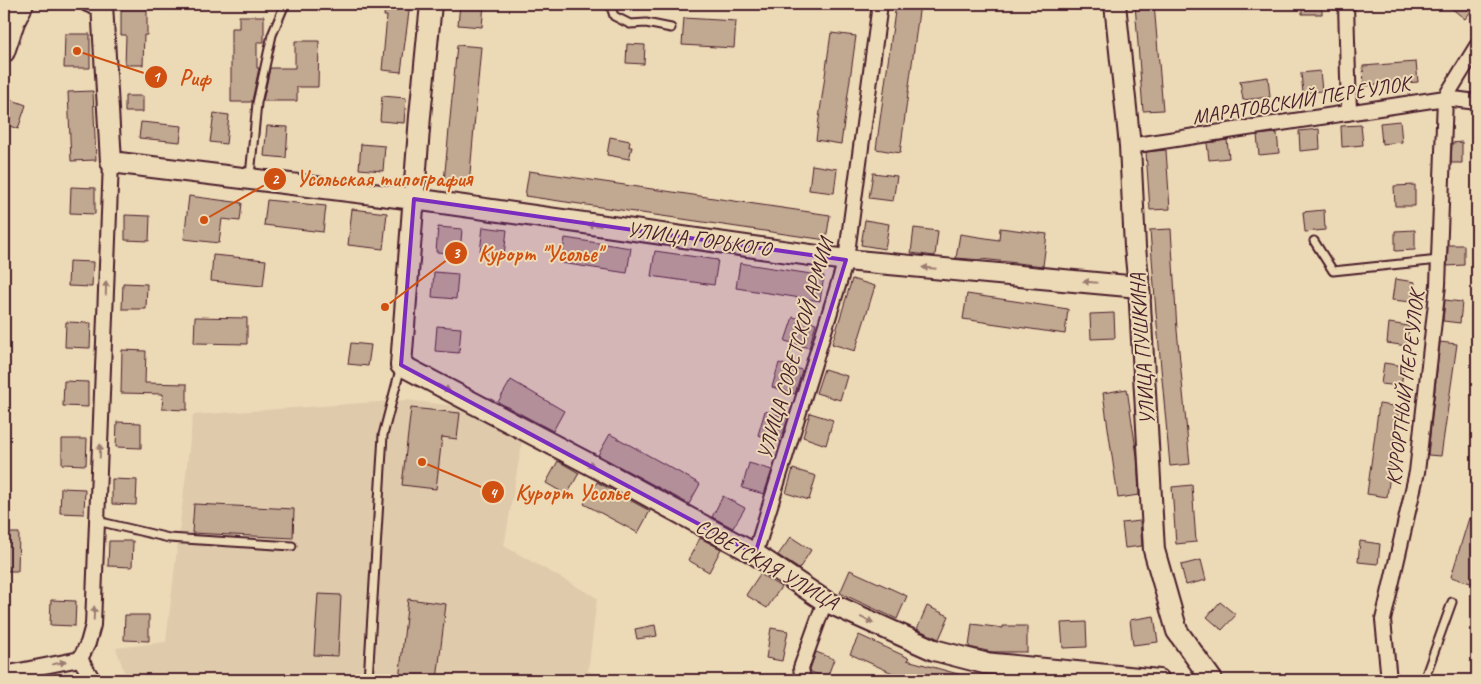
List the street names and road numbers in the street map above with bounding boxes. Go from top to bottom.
street label: МАРАТОВСКИЙ ПЕРЕУЛОК [1190,69,1416,130]
street label: УЛИЦА ГОРЬКОГО [625,216,775,262]
street label: УЛИЦА СОВЕТСКОЙ АРМИИ [751,232,840,462]
street label: УЛИЦА ПУШКИНА [1124,272,1160,426]
street label: КУРОРТНЫЙ ПЕРЕУЛОК [1380,285,1430,487]
street label: СОВЕТСКАЯ УЛИЦА [691,513,844,616]

